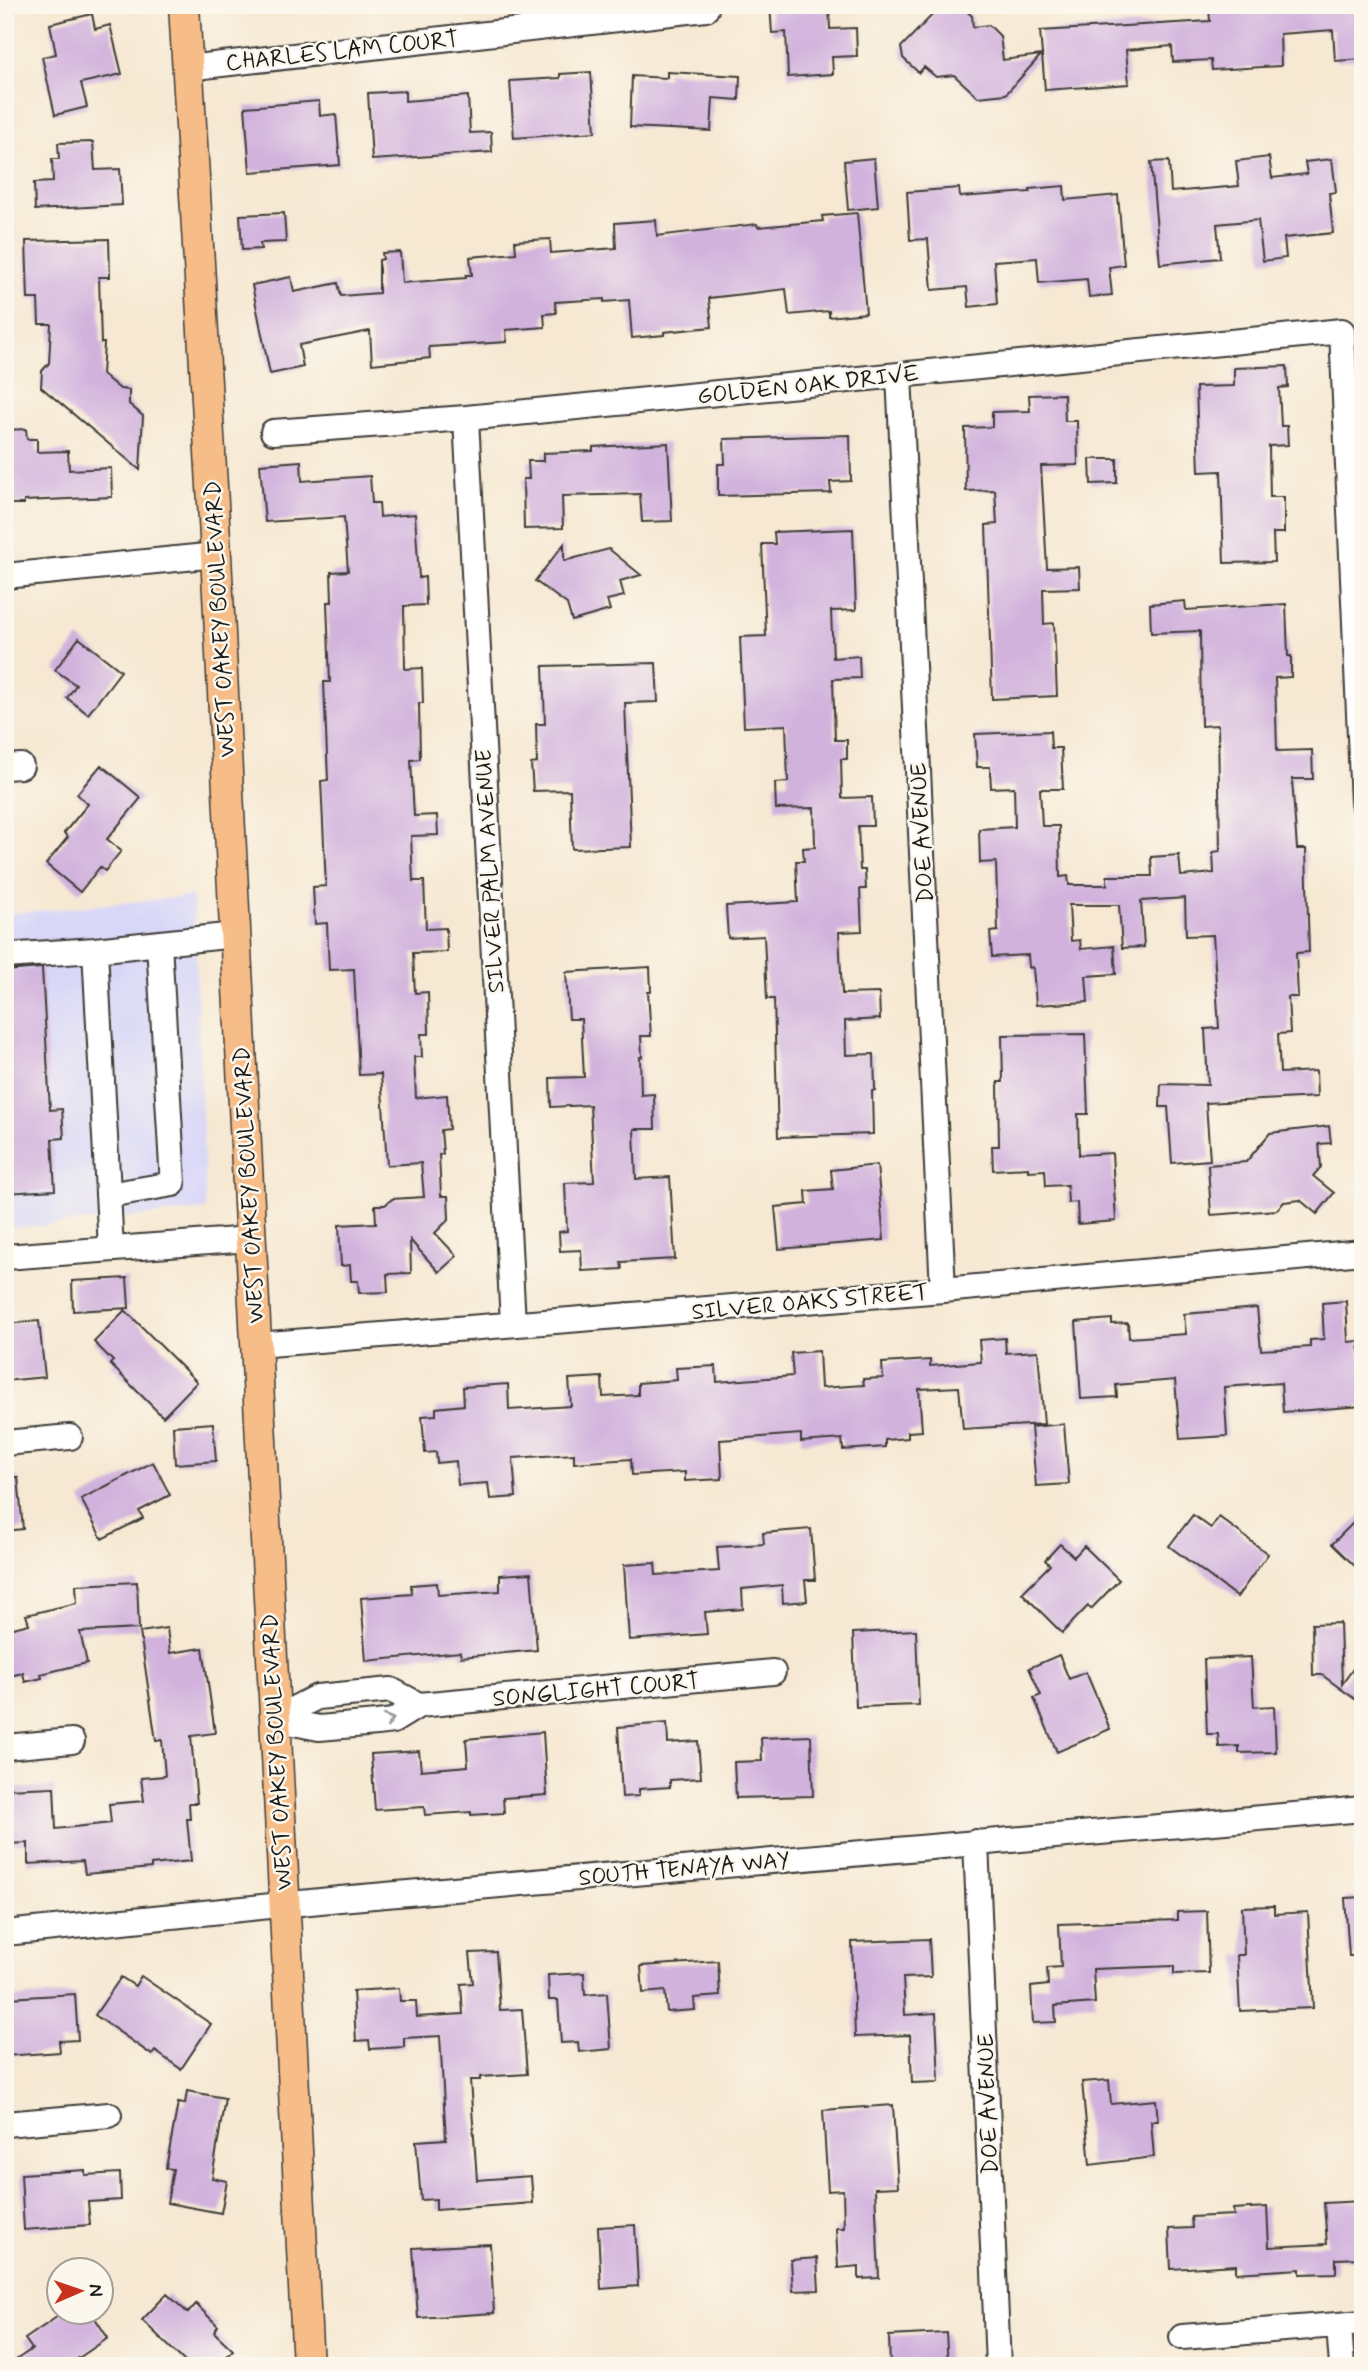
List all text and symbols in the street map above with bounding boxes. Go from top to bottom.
street label: CHARLES LAM COURT [224,25,460,79]
street label: GOLDEN OAK DRIVE [696,359,921,413]
street label: WEST OAKEY BOULEVARD [199,480,243,758]
street label: SILVER PALM AVENUE [470,748,512,994]
street label: DOE AVENUE [904,762,942,904]
street label: WEST OAKEY BOULEVARD [228,1046,272,1324]
street label: SILVER OAKS STREET [691,1278,930,1328]
street label: WEST OAKEY BOULEVARD [256,1613,300,1891]
street label: SONGLIGHT COURT [491,1667,701,1715]
one-way arrow [383,1713,395,1728]
street label: SOUTH TENAYA WAY [577,1846,791,1894]
street label: DOE AVENUE [972,2033,1006,2175]
north arrow [46,2256,116,2326]
text: N [83,2284,108,2297]

